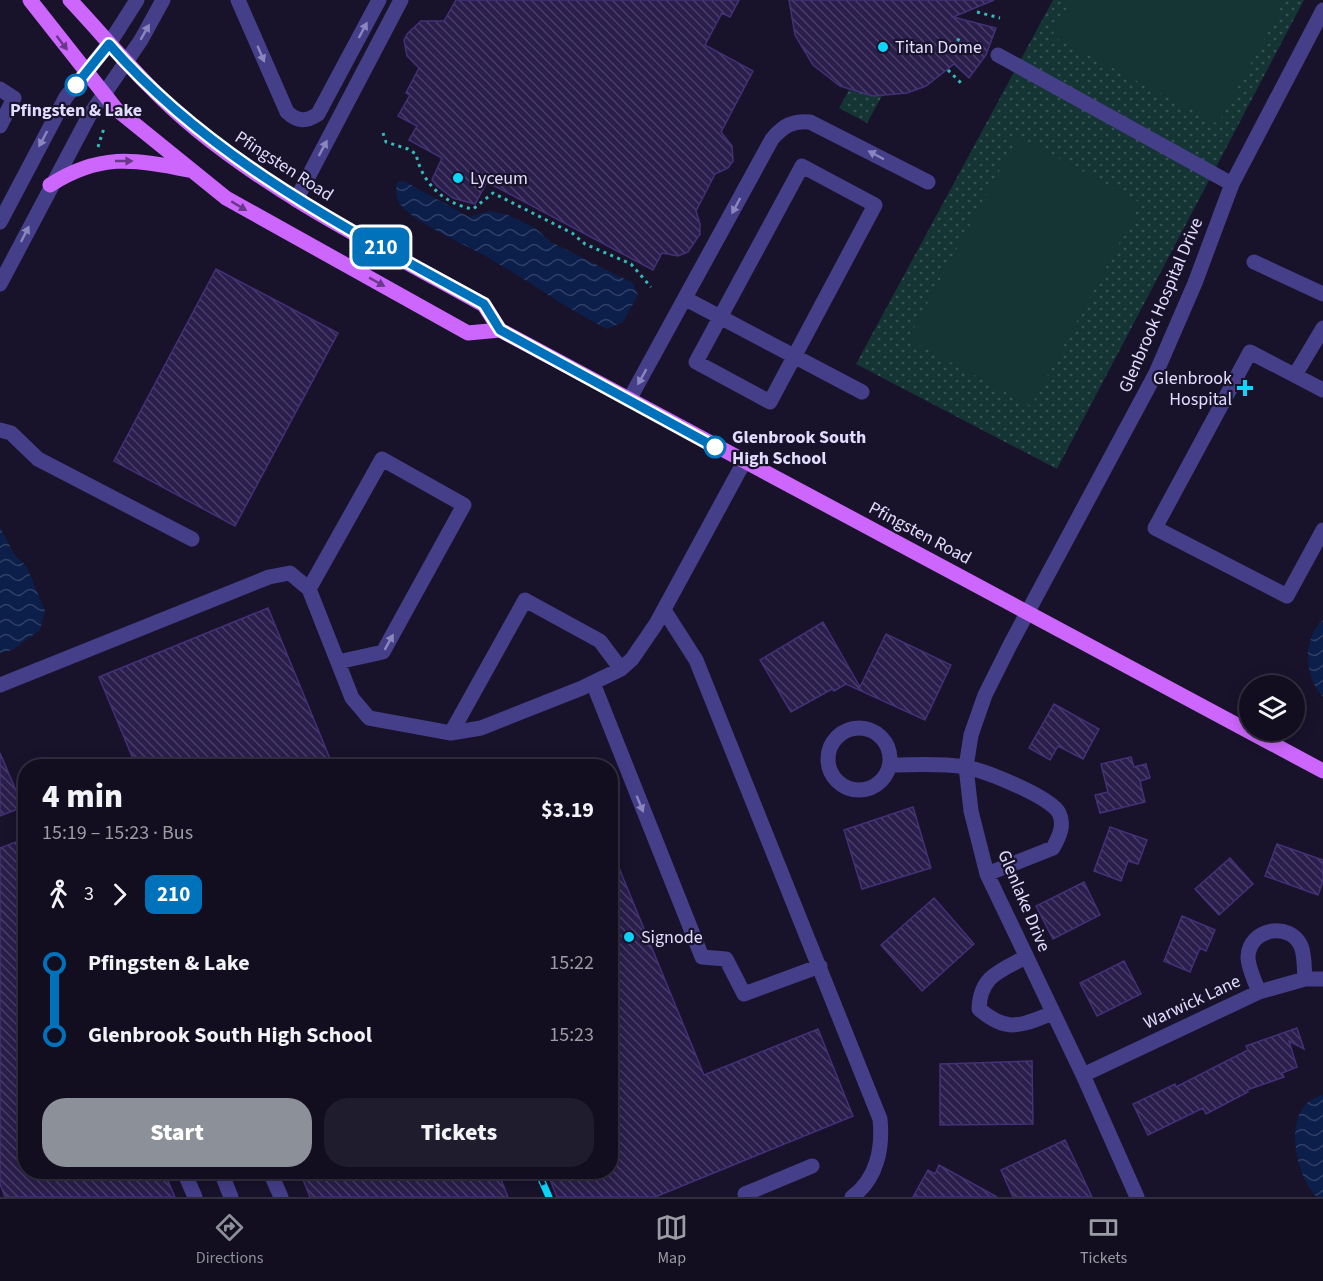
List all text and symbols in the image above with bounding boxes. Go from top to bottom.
one-way arrow [358,21,368,38]
one-way arrow [140,23,150,40]
one-way arrow [56,35,68,50]
place label: Titan Dome [895,35,982,60]
marker: Titan Dome [876,40,890,54]
one-way arrow [257,45,266,62]
marker: Pfingsten & Lake [65,74,87,96]
place label: Pfingsten & Lake [10,98,142,123]
street label: Pfingsten Road [230,125,338,207]
one-way arrow [38,131,48,148]
one-way arrow [318,139,328,156]
one-way arrow [868,150,885,160]
one-way arrow [115,156,134,165]
place label: Lyceum [470,166,528,191]
marker: Lyceum [451,171,465,185]
one-way arrow [731,198,741,215]
one-way arrow [231,200,247,211]
street label: Glenbrook Hospital Drive [1114,214,1208,396]
one-way arrow [20,226,30,243]
line badge: 210 [346,228,416,266]
text: 210 [364,232,398,262]
one-way arrow [369,277,386,287]
place label: Glenbrook Hospital [1153,367,1232,410]
one-way arrow [637,369,648,385]
marker: Glenbrook Hospital [1236,379,1254,397]
place label: Glenbrook South High School [732,425,866,471]
marker: Glenbrook South High School [704,436,726,458]
street label: Pfingsten Road [864,495,976,571]
one-way arrow [384,633,394,650]
map controls [1239,675,1305,741]
button: layers [1239,675,1305,741]
text: 4 min [42,773,123,820]
text: $3.19 [541,794,594,826]
one-way arrow [636,795,645,813]
text: 15:19 – 15:23 · Bus [42,819,193,847]
street label: Glenlake Drive [991,846,1057,956]
icon: walk [42,878,75,911]
icon: forward [103,878,136,911]
text: 210 [157,879,190,909]
text: 3 [84,880,94,908]
place label: Signode [641,925,703,950]
marker: Signode [622,930,636,944]
text: Pfingsten & Lake [88,947,250,979]
text: 15:22 [549,949,594,977]
street label: Warwick Lane [1139,969,1245,1035]
text: Glenbrook South High School [88,1019,372,1051]
text: 15:23 [549,1021,594,1049]
button: Start [42,1098,312,1167]
button: Tickets [324,1098,594,1167]
tab: Directions [196,1211,264,1269]
tab: Map [655,1211,688,1269]
tab: Tickets [1080,1211,1127,1269]

